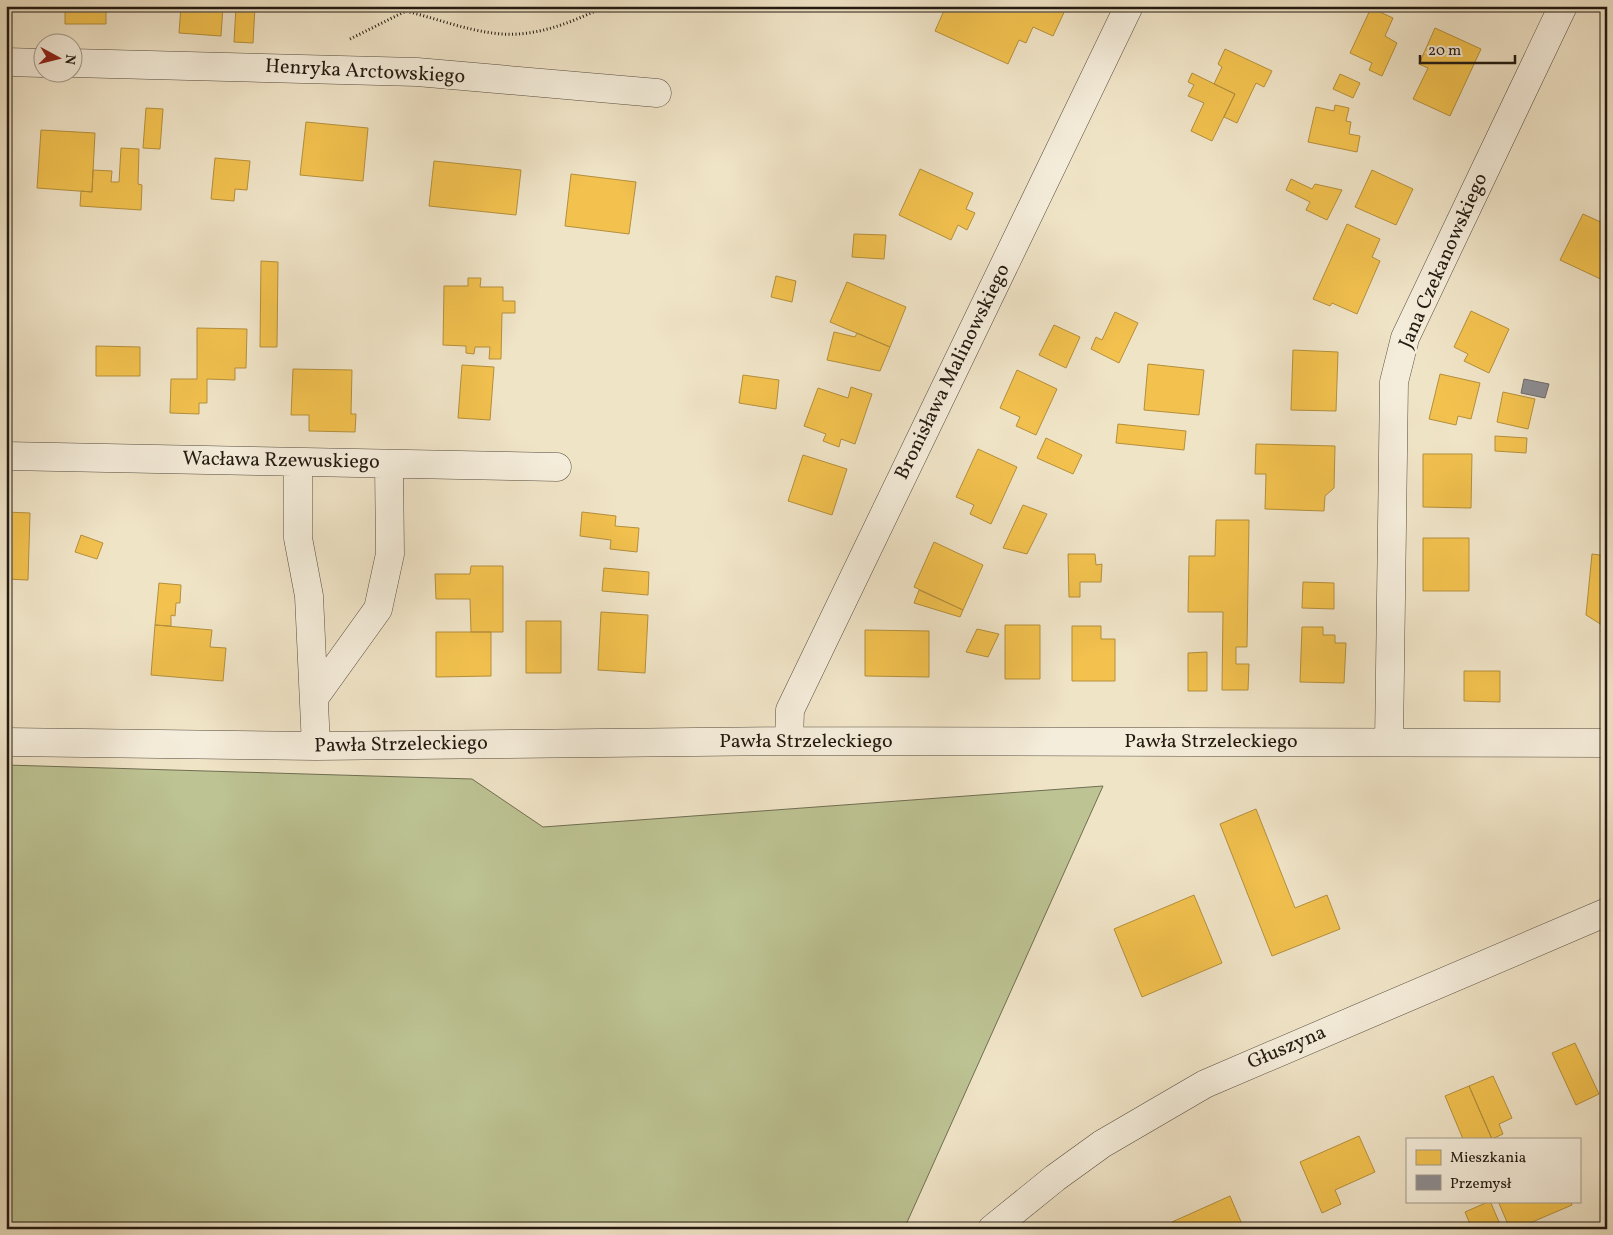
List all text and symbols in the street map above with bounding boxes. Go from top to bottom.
north arrow [32,32,82,82]
scale bar [1420,32,1516,64]
text: 20 m [1428,41,1461,62]
text: N [59,53,79,66]
street label: Henryka Arctowskiego [264,53,466,91]
street label: Jana Czekanowskiego [1393,169,1495,353]
street label: Bronisława Malinowskiego [888,259,1018,485]
street label: Wacława Rzewuskiego [182,445,380,477]
street label: Pawła Strzeleckiego [719,728,893,756]
street label: Pawła Strzeleckiego [1124,728,1298,756]
street label: Pawła Strzeleckiego [314,729,488,761]
street label: Głuszyna [1243,1019,1331,1077]
legend [1406,1138,1580,1202]
text: Mieszkania [1450,1148,1526,1169]
text: Przemysł [1450,1174,1512,1195]

